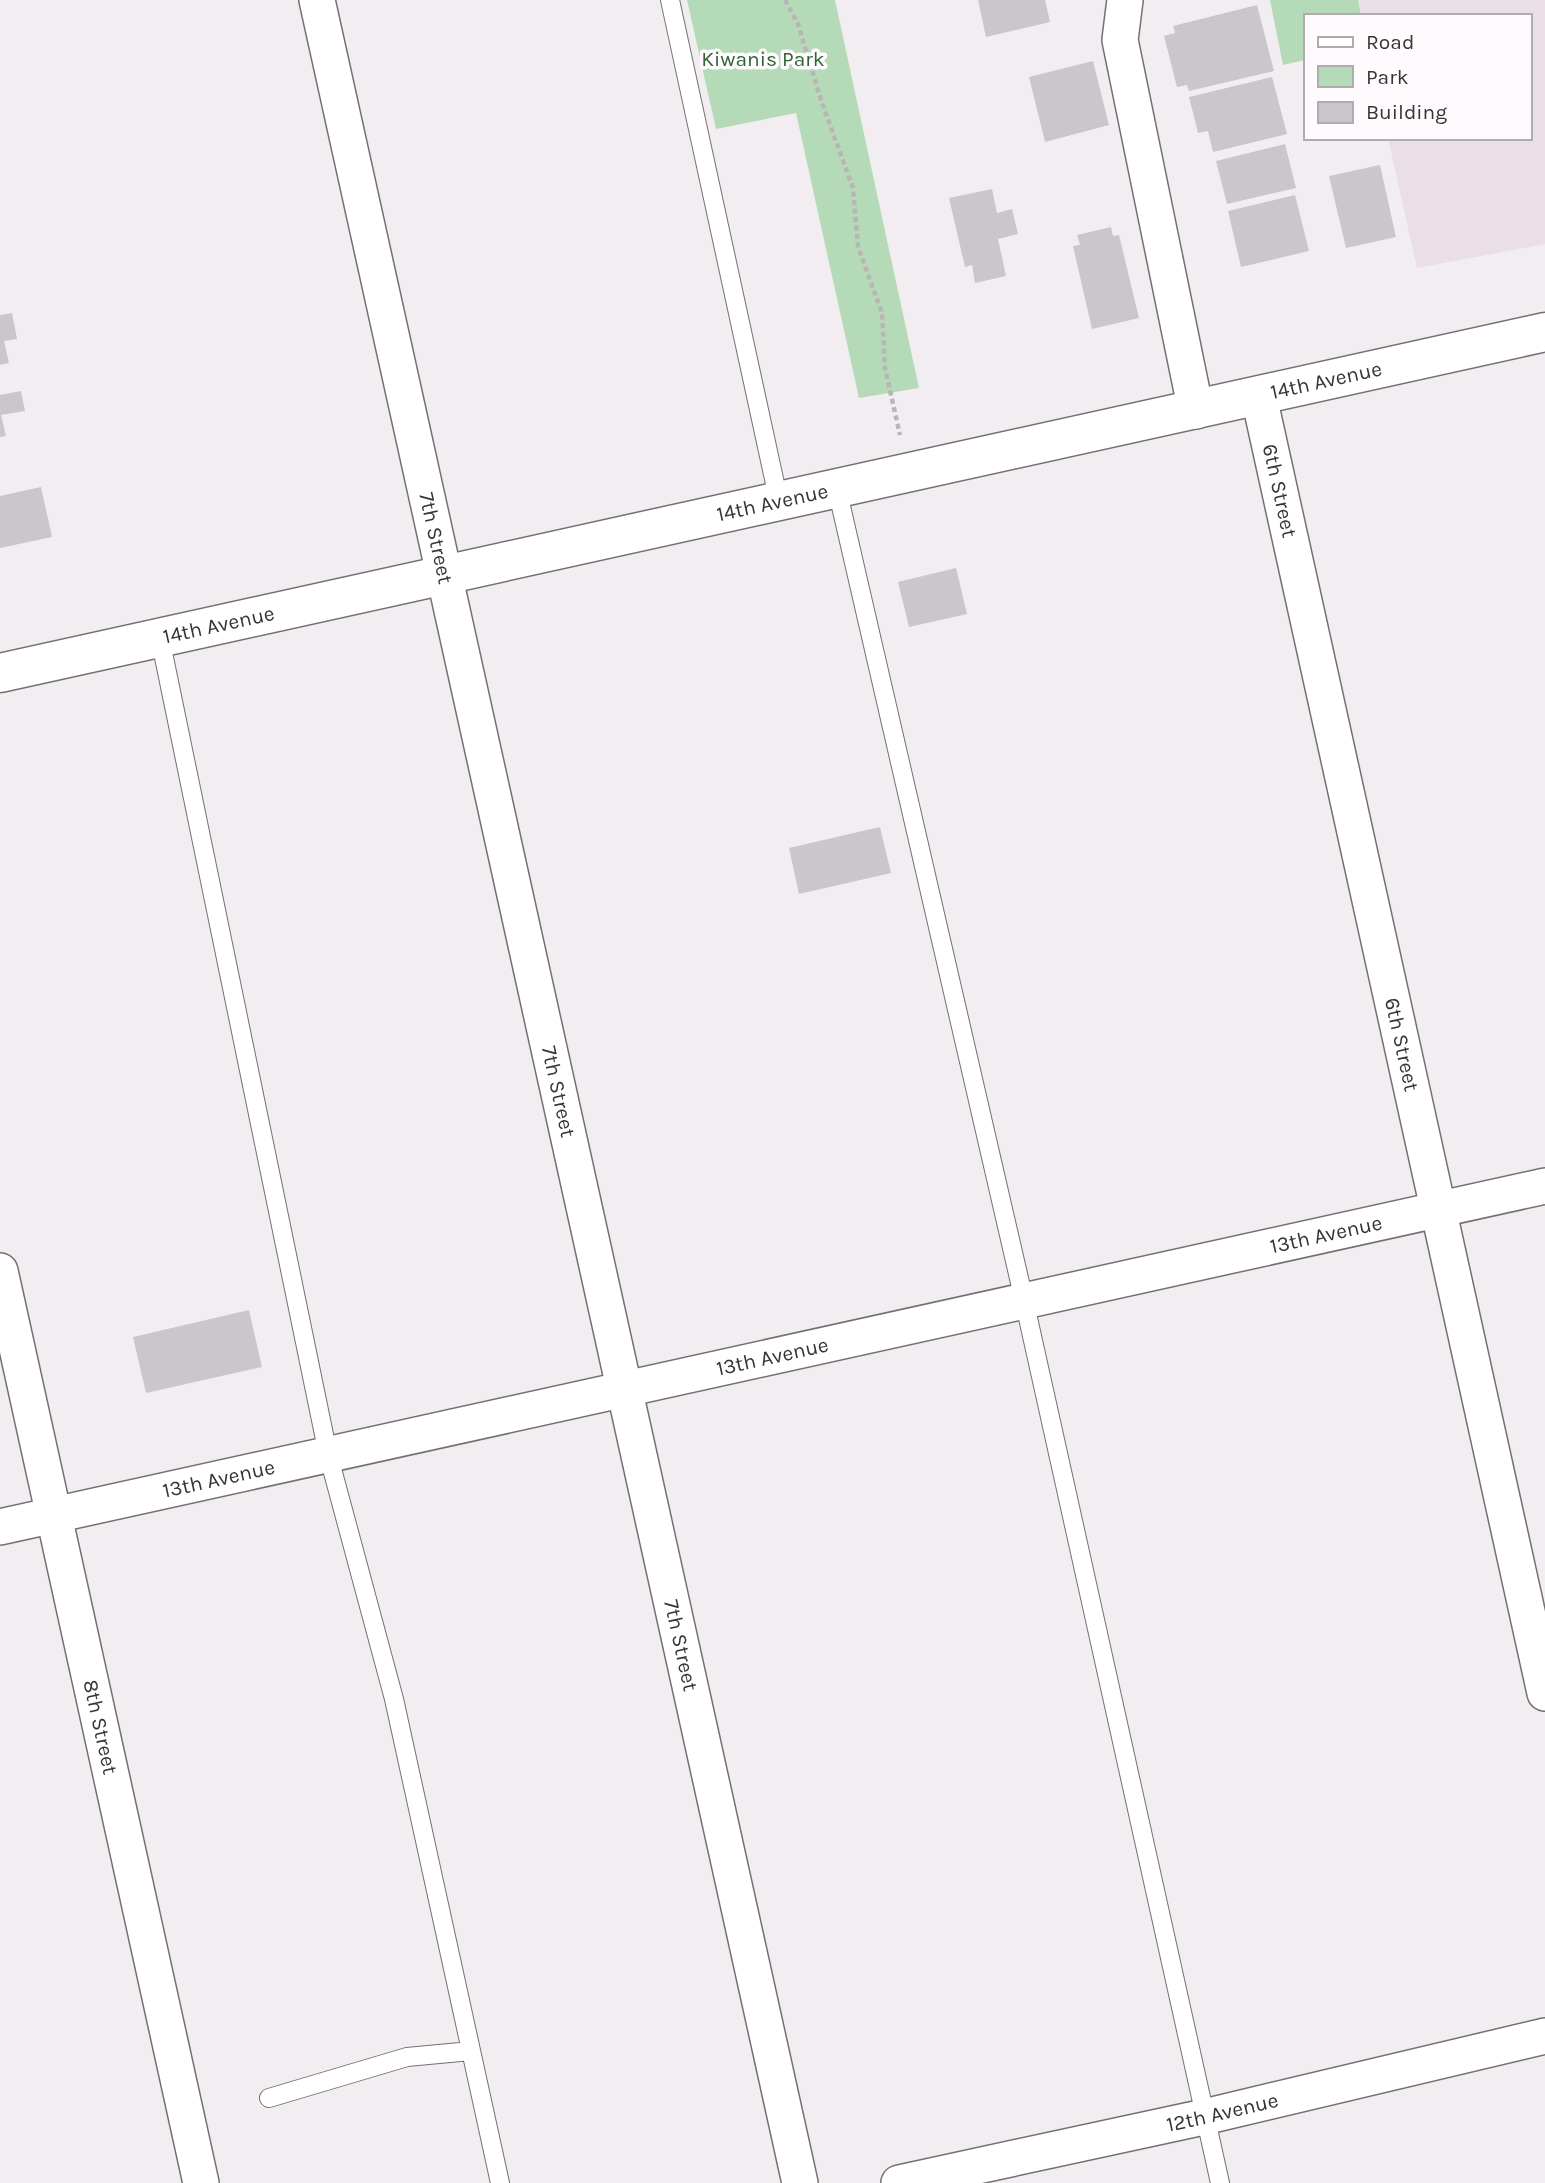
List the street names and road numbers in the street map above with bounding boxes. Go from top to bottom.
street label: 14th Avenue [1268,356,1384,404]
street label: 6th Street [1258,442,1302,540]
street label: 14th Avenue [714,479,830,526]
street label: 7th Street [414,490,458,586]
street label: 14th Avenue [161,601,277,649]
street label: 6th Street [1380,995,1424,1094]
street label: 7th Street [537,1044,580,1140]
street label: 13th Avenue [1268,1210,1384,1258]
street label: 13th Avenue [714,1333,831,1381]
street label: 13th Avenue [160,1455,277,1503]
street label: 7th Street [659,1597,703,1693]
street label: 8th Street [78,1677,123,1777]
street label: 12th Avenue [1164,2088,1281,2137]

